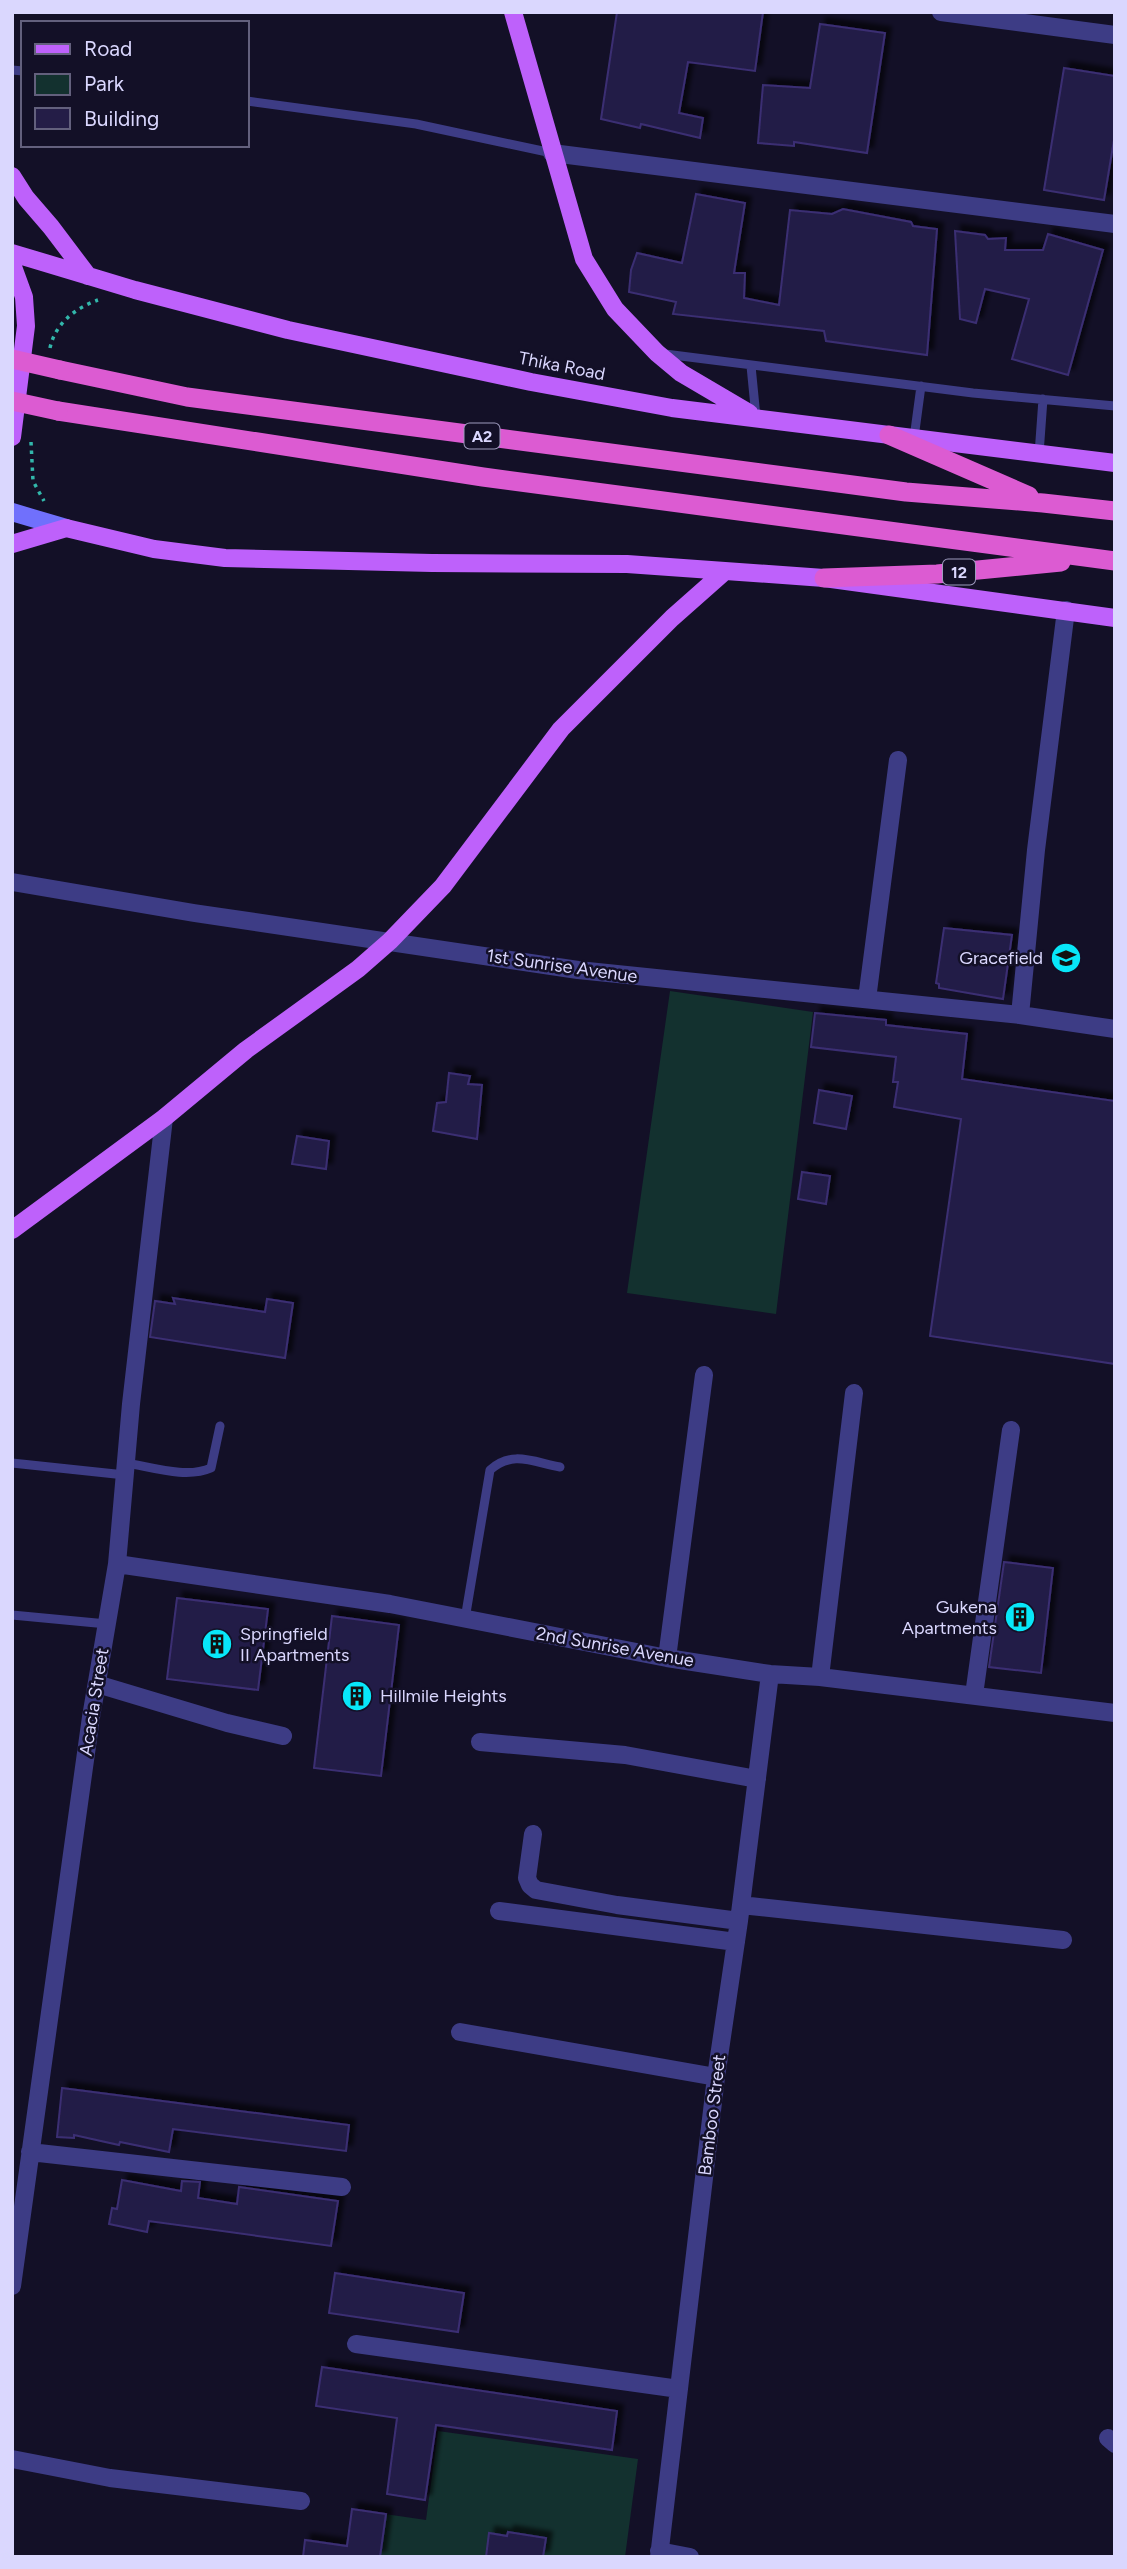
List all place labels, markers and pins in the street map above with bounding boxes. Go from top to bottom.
school or university icon: Gracefield [1049,941,1083,975]
place label: Gracefield [959,947,1043,969]
place label: Gukena Apartments [902,1596,997,1639]
building icon: Gukena Apartments [1003,1600,1037,1634]
place label: Springfield II Apartments [240,1623,349,1666]
building icon: Springfield II Apartments [200,1627,234,1661]
building icon: Hillmile Heights [340,1679,374,1713]
place label: Hillmile Heights [380,1685,507,1707]

